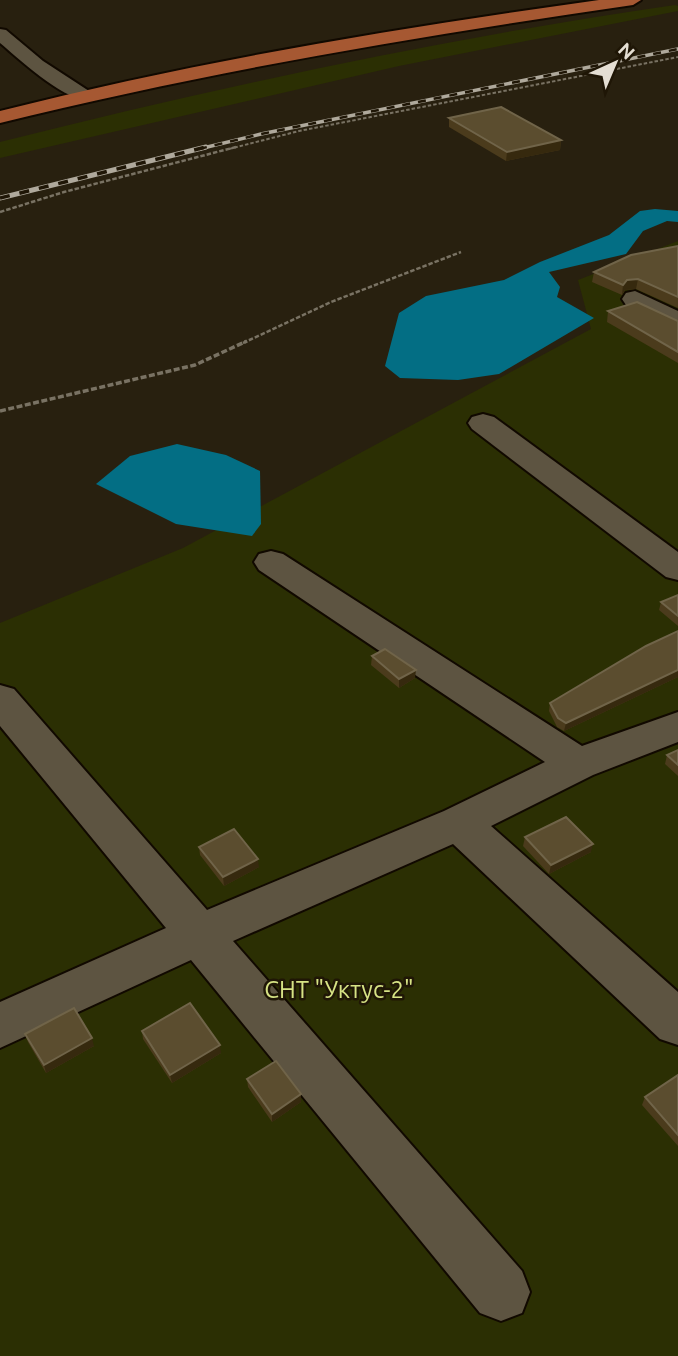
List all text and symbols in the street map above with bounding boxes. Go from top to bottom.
north arrow [580,28,650,98]
text: N [614,38,640,64]
park label: СНТ "Уктус-2" [264,976,414,1003]

